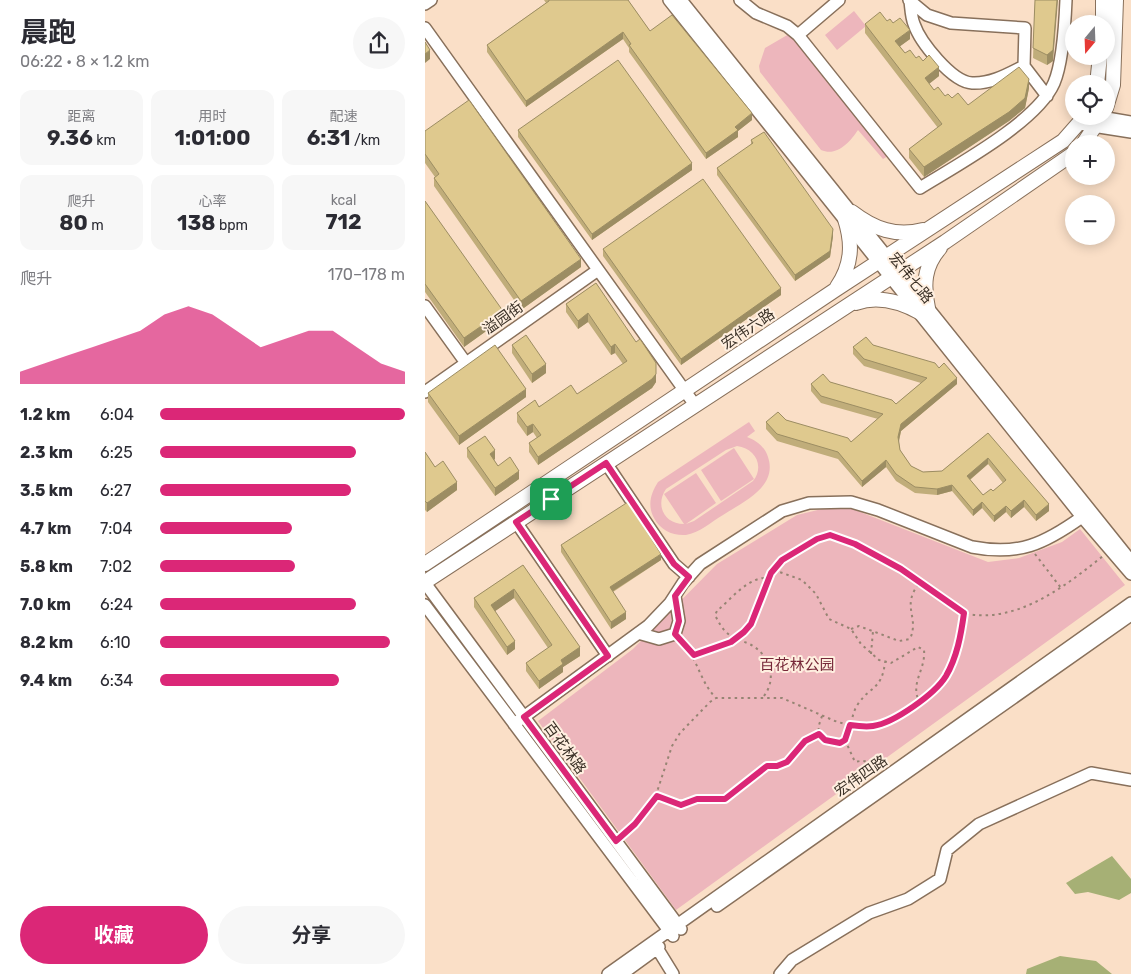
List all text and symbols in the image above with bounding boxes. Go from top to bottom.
north arrow [1065,15,1115,65]
map controls [1065,15,1115,245]
text: 晨跑 [20,16,76,49]
button: share [353,17,405,69]
text: 06:22 · 8 × 1.2 km [20,52,149,71]
button: locate [1065,75,1115,125]
text: 距离 [68,108,96,125]
text: 用时 [199,108,227,125]
text: 配速 [330,108,358,125]
text: 9.36 [47,125,93,150]
text: 1:01:00 [175,125,250,150]
text: 6:31 [307,125,350,150]
text: km [93,132,116,149]
text: /km [350,132,380,149]
button: + [1065,135,1115,185]
text: kcal [331,192,356,209]
text: 爬升 [68,193,96,210]
text: 心率 [199,193,227,210]
button: − [1065,195,1115,245]
text: 712 [325,209,362,234]
text: 80 [59,210,88,235]
text: 138 [177,210,215,235]
text: m [88,217,104,234]
text: bpm [215,217,248,234]
street label: 宏伟七路 [885,249,937,307]
text: 170–178 m [328,265,405,284]
text: 爬升 [20,269,52,288]
street label: 溢园街 [479,298,527,338]
street label: 宏伟六路 [718,305,778,353]
text: 1.2 km [20,405,70,424]
text: 6:04 [100,405,134,424]
text: 2.3 km [20,443,73,462]
text: 6:25 [100,443,133,462]
pin [530,478,572,520]
text: 3.5 km [20,481,73,500]
text: 6:27 [100,481,131,500]
icon: arrive [537,485,565,513]
text: 4.7 km [20,519,71,538]
text: 7:04 [100,519,132,538]
text: 5.8 km [20,557,73,576]
text: 7:02 [100,557,132,576]
text: 7.0 km [20,595,71,614]
text: 6:24 [100,595,133,614]
text: 8.2 km [20,633,73,652]
text: 6:10 [100,633,131,652]
park label: 百花林公园 [759,656,835,674]
text: 9.4 km [20,671,72,690]
text: 6:34 [100,671,133,690]
street label: 百花林路 [540,718,590,778]
street label: 宏伟四路 [831,751,891,801]
button: 收藏 [20,906,208,964]
button: 分享 [218,906,405,964]

